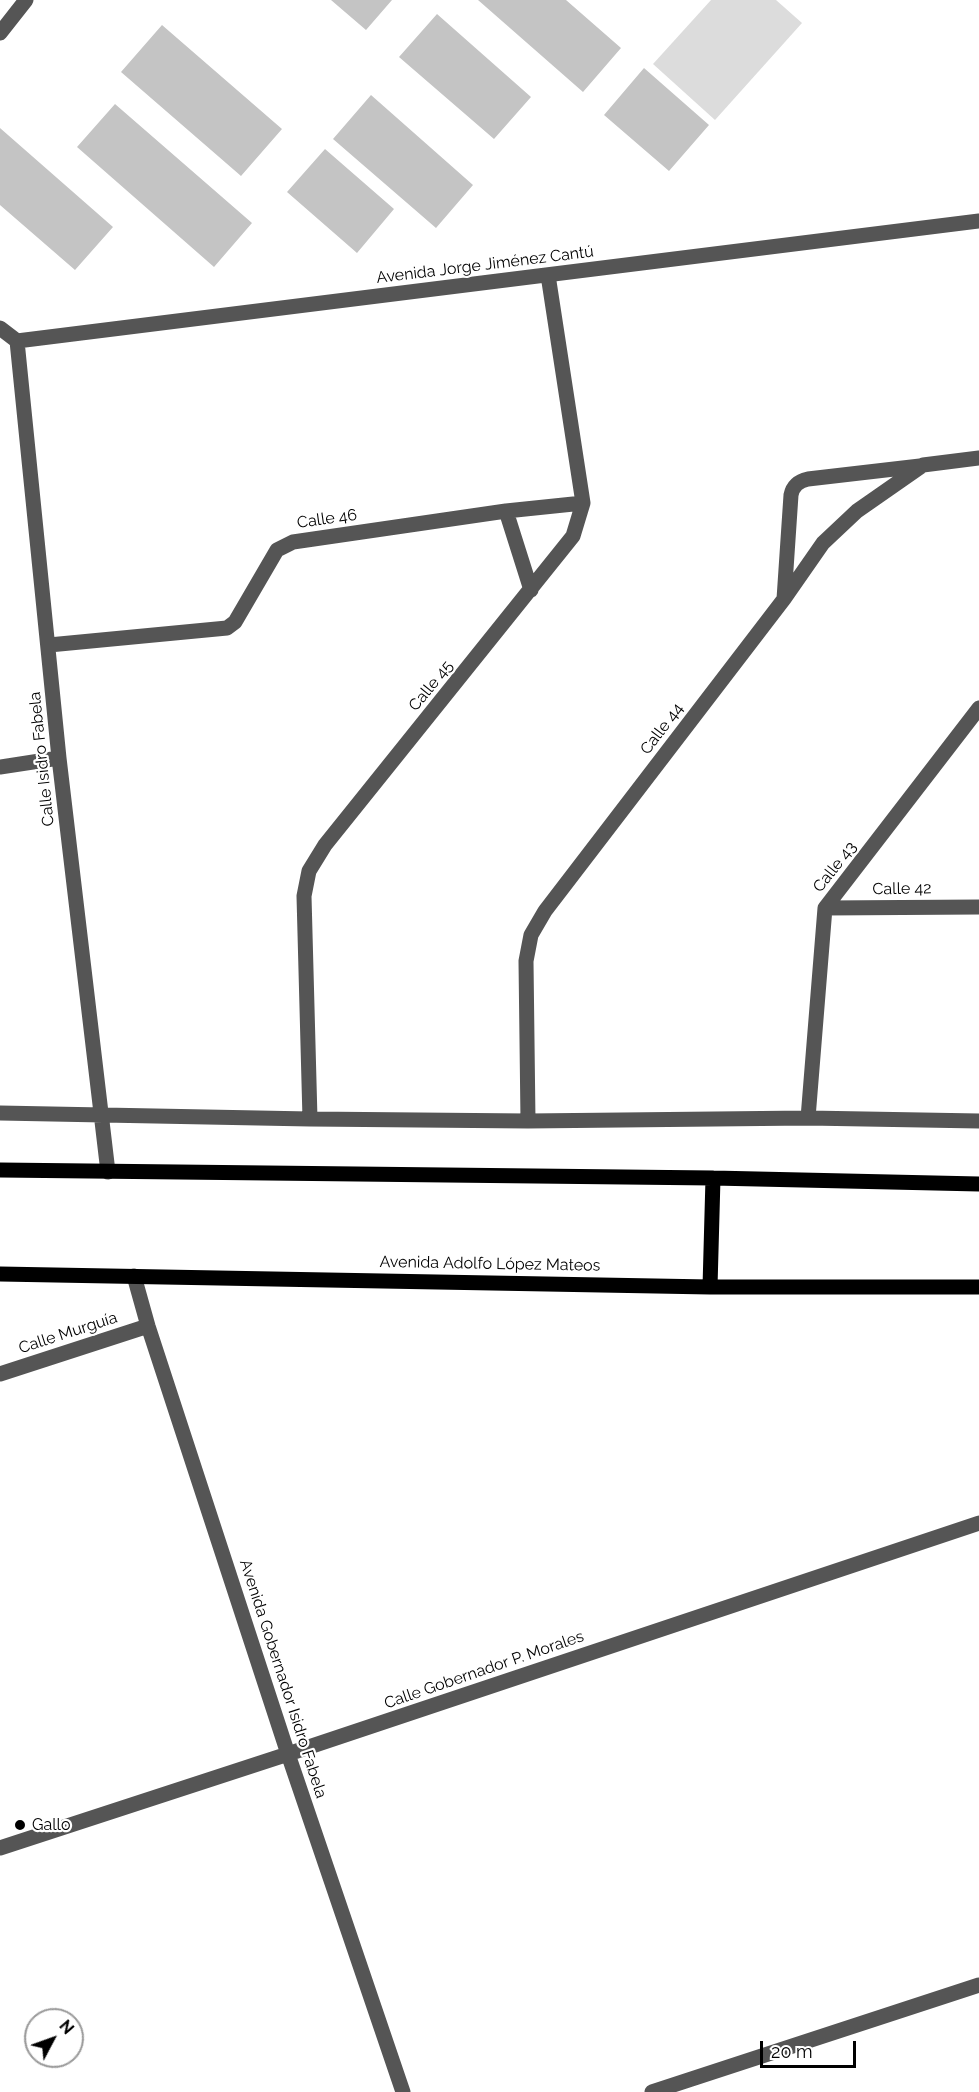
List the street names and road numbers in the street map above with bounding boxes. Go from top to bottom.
street label: Avenida Jorge Jiménez Cantú [375,242,595,288]
street label: Calle 46 [296,505,358,533]
street label: Calle 45 [405,657,457,715]
street label: Calle Isidro Fabela [25,691,59,827]
street label: Calle 44 [636,700,688,758]
street label: Calle 43 [809,838,861,896]
street label: Calle 42 [872,879,932,899]
street label: Avenida Adolfo López Mateos [379,1252,601,1276]
street label: Calle Murguía [16,1308,120,1358]
street label: Avenida Gobernador Isidro Fabela [235,1557,331,1801]
street label: Calle Gobernador P. Morales [382,1627,586,1713]

